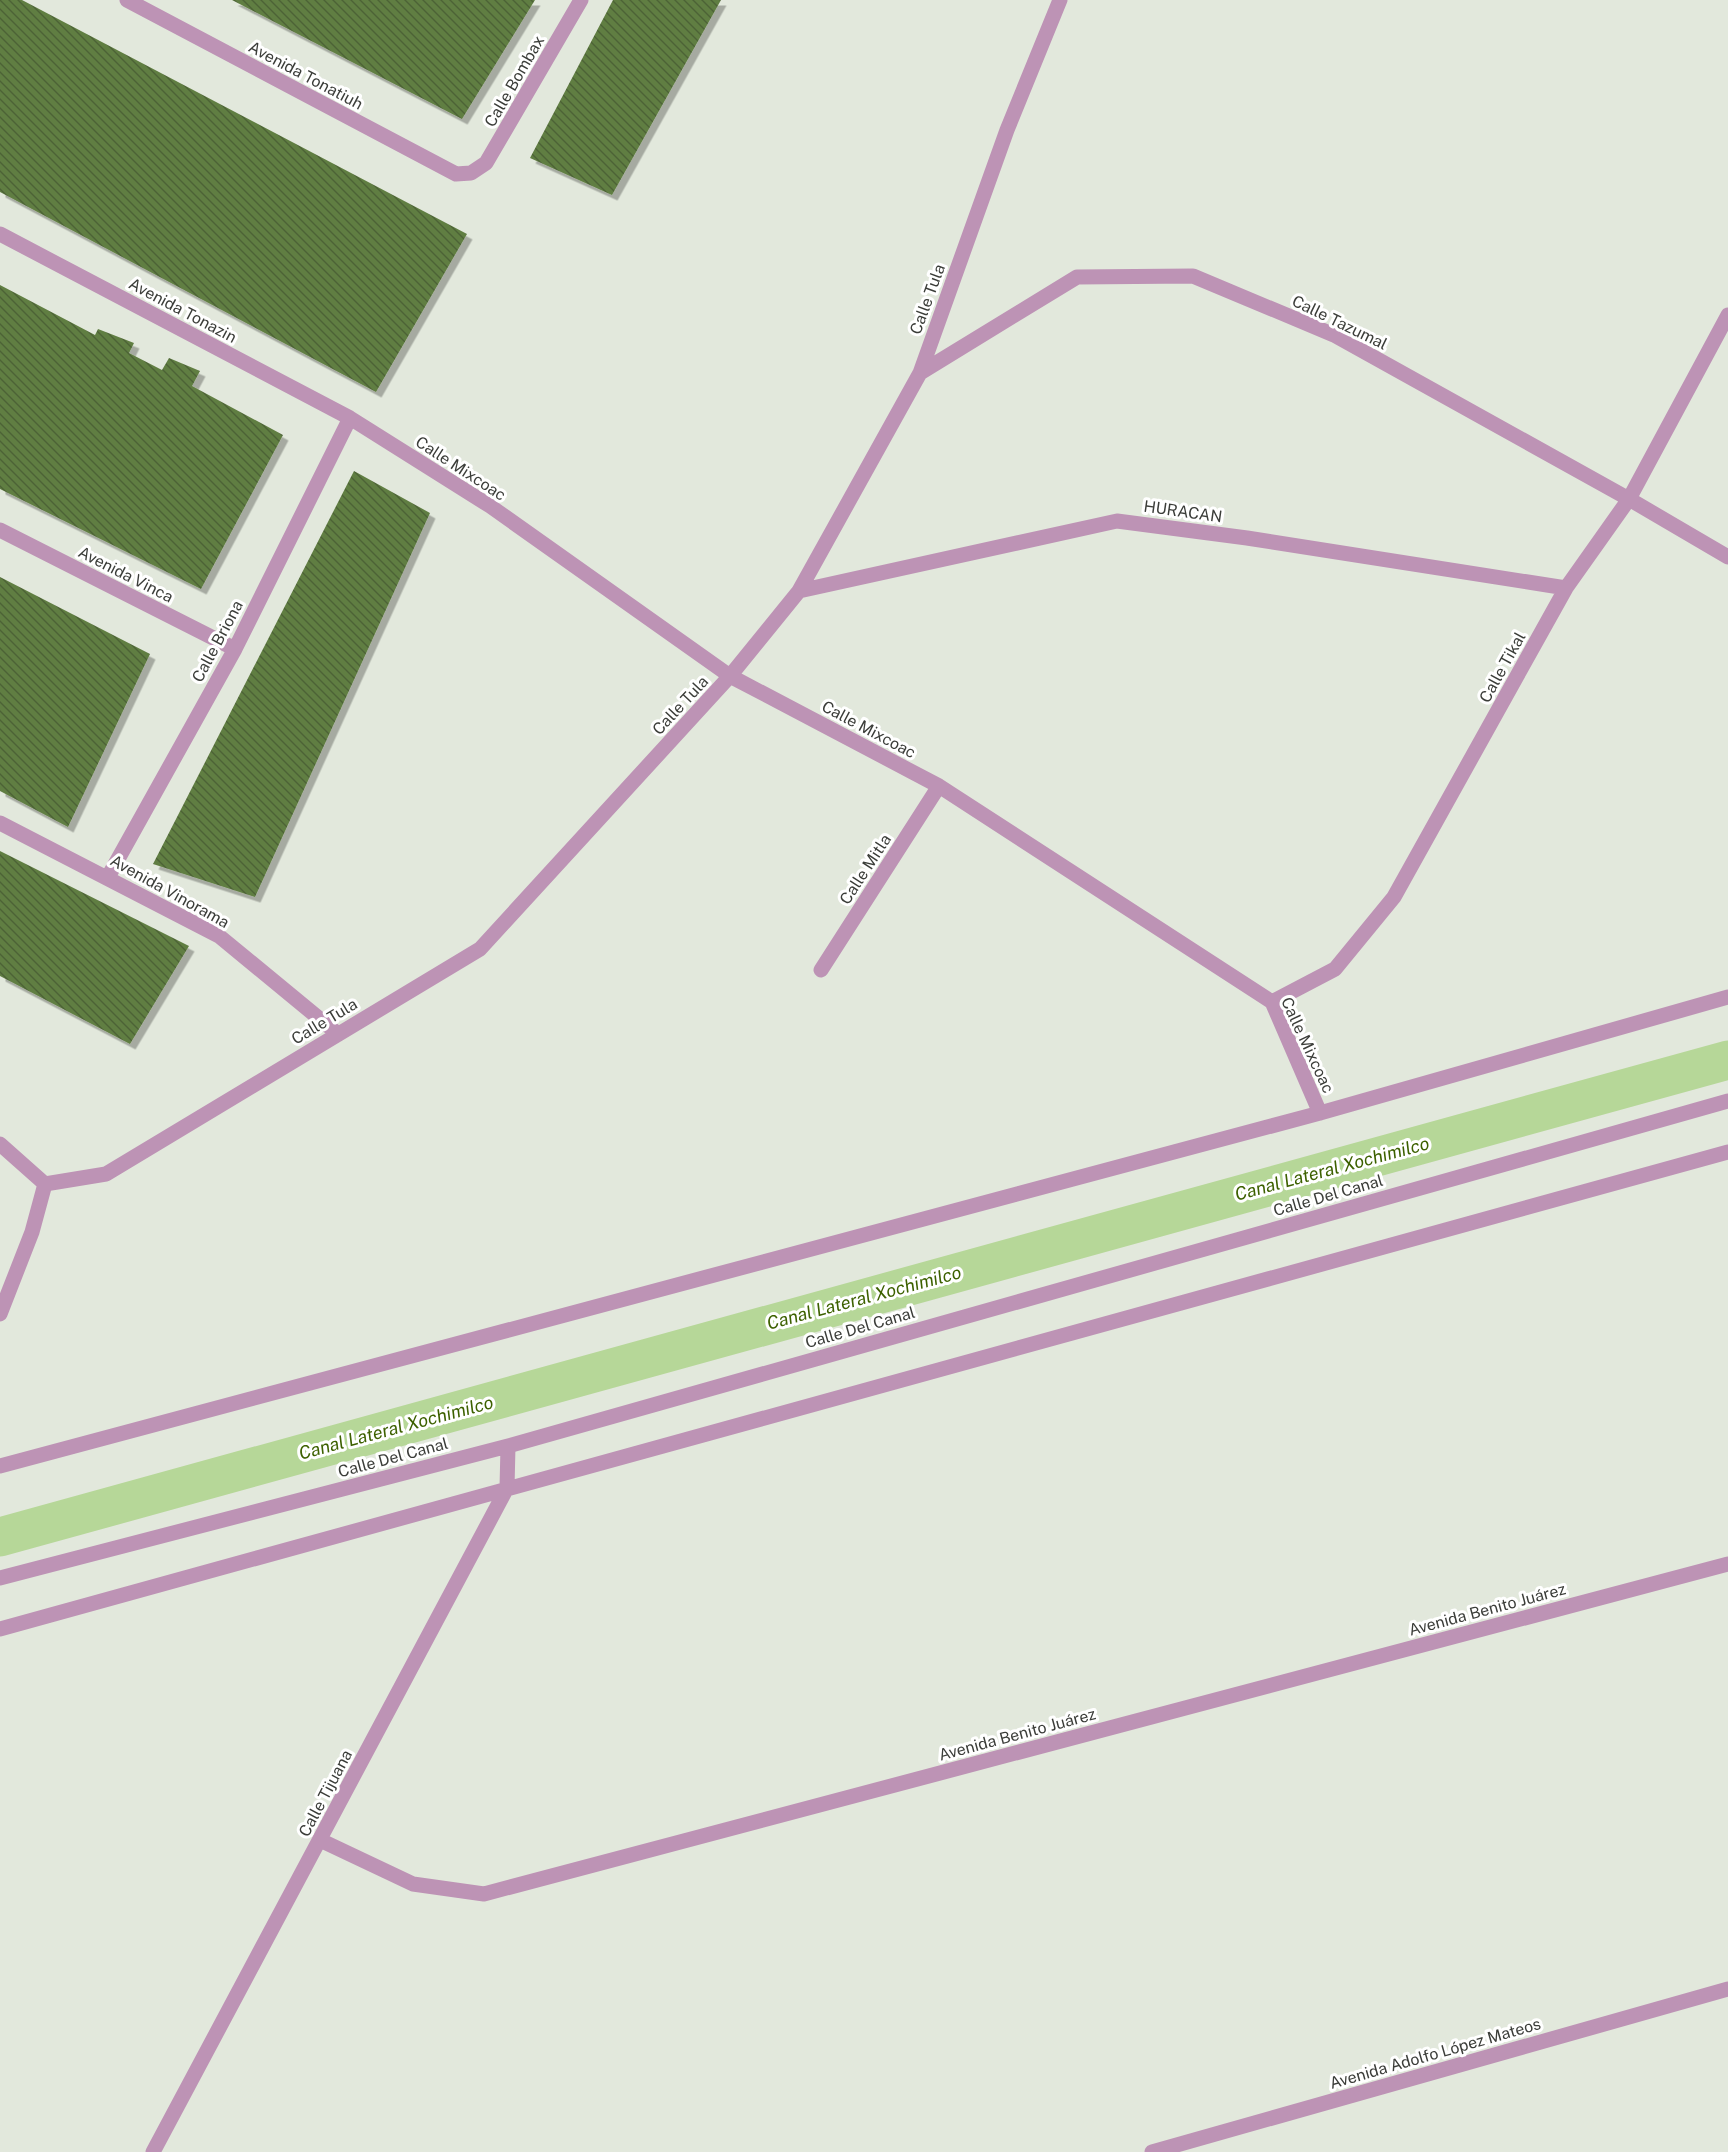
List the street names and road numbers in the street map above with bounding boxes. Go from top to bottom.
street label: Calle Bombax [481,32,548,130]
street label: Avenida Tonatiuh [245,37,366,114]
street label: Calle Tula [906,261,949,337]
street label: Avenida Tonazin [126,274,240,347]
street label: Calle Tazumal [1289,291,1391,354]
street label: Calle Mixcoac [412,432,509,505]
street label: HURACAN [1142,497,1224,526]
street label: Avenida Vinca [75,542,176,607]
street label: Calle Briona [188,597,247,685]
street label: Calle Tikal [1475,629,1530,706]
street label: Calle Tula [648,672,712,739]
street label: Calle Mixcoac [819,697,919,762]
street label: Calle Mitla [836,831,895,908]
street label: Avenida Vinorama [107,851,233,932]
street label: Calle Tula [288,994,361,1048]
street label: Calle Mixcoac [1277,994,1338,1096]
street label: Calle Del Canal [1271,1171,1385,1220]
street label: Calle Del Canal [803,1303,917,1352]
street label: Calle Del Canal [336,1434,450,1481]
street label: Avenida Benito Juárez [1407,1579,1568,1640]
street label: Avenida Benito Juárez [937,1704,1098,1765]
street label: Calle Tijuana [295,1747,356,1840]
street label: Avenida Adolfo López Mateos [1327,2014,1543,2093]

